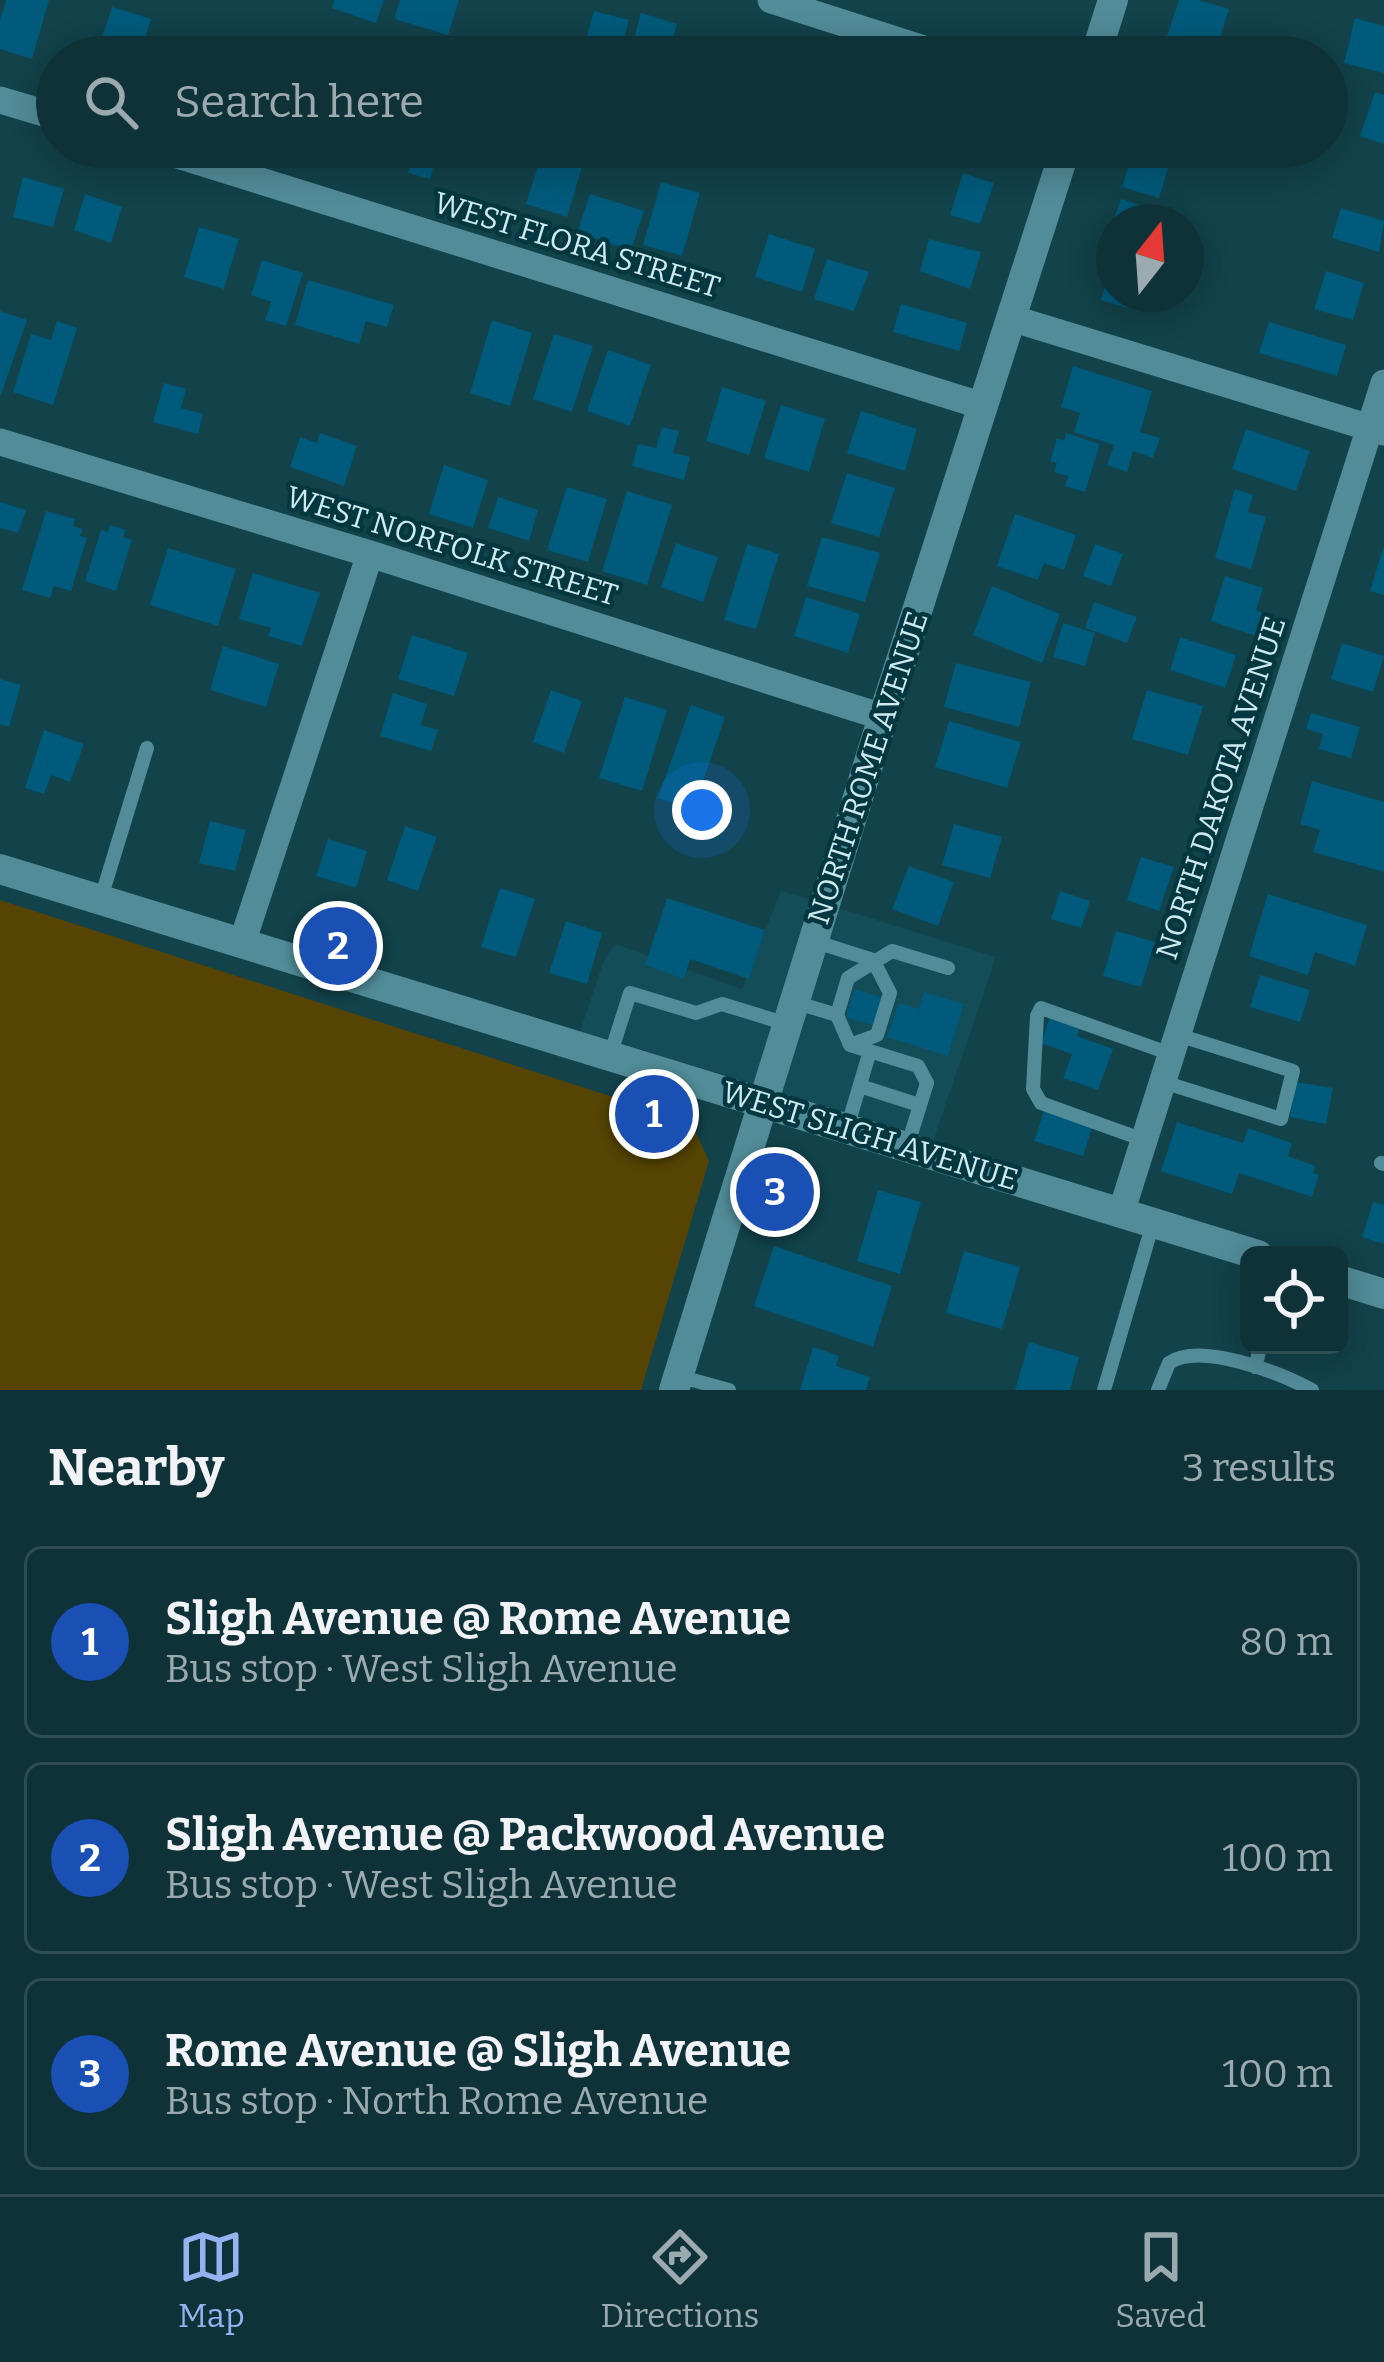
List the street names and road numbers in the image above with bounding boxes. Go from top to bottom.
street label: WEST FLORA STREET [430,184,724,306]
street label: WEST NORFOLK STREET [282,478,622,614]
street label: NORTH ROME AVENUE [800,607,936,929]
street label: NORTH DAKOTA AVENUE [1149,612,1293,964]
street label: WEST SLIGH AVENUE [718,1074,1022,1198]

